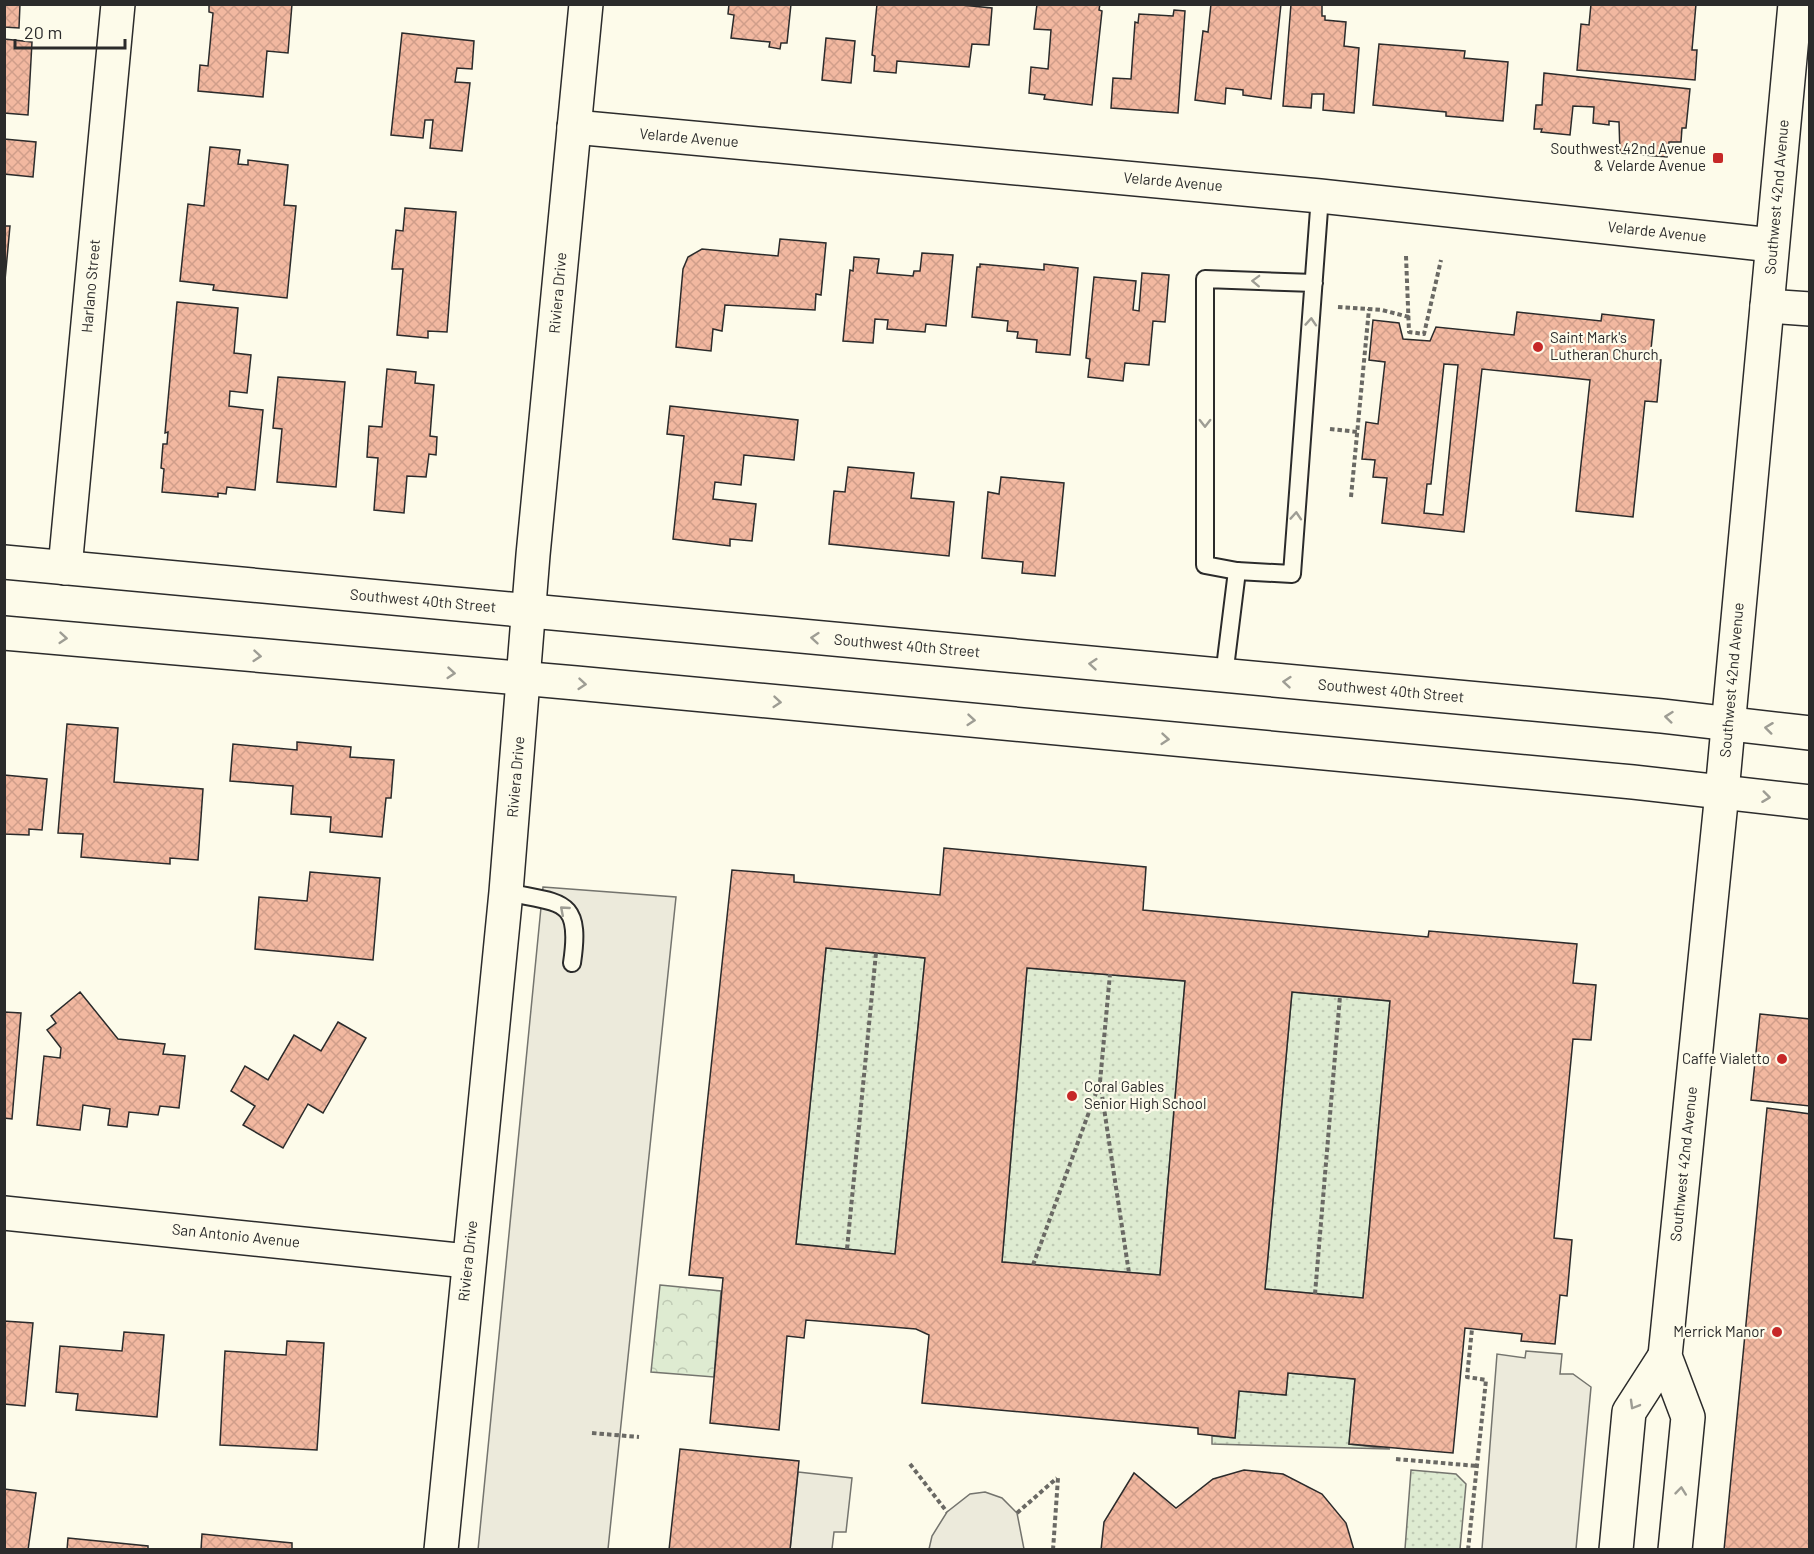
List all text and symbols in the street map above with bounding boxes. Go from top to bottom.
scale bar [15,12,124,50]
text: 20 m [24,21,62,43]
street label: Southwest 42nd Avenue [1760,119,1792,275]
street label: Velarde Avenue [639,124,739,150]
place label: Southwest 42nd Avenue & Velarde Avenue [1550,139,1706,174]
marker: Southwest 42nd Avenue & Velarde Avenue [1711,151,1725,165]
street label: Velarde Avenue [1123,168,1223,194]
street label: Velarde Avenue [1607,217,1708,245]
street label: Harlano Street [77,238,103,334]
street label: Riviera Drive [544,252,570,334]
one-way arrow [1251,274,1260,287]
one-way arrow [1305,317,1318,326]
place label: Saint Mark's Lutheran Church [1550,328,1659,363]
marker: Saint Mark's Lutheran Church [1531,340,1545,354]
one-way arrow [1199,419,1211,428]
one-way arrow [1290,512,1303,521]
street label: Southwest 40th Street [349,585,497,615]
street label: Southwest 42nd Avenue [1715,602,1747,758]
street label: Southwest 40th Street [833,630,981,660]
one-way arrow [58,631,67,644]
one-way arrow [811,632,820,645]
one-way arrow [252,649,261,662]
one-way arrow [1088,658,1097,671]
one-way arrow [447,666,456,679]
street label: Southwest 40th Street [1317,675,1465,705]
one-way arrow [1283,676,1292,689]
one-way arrow [578,677,587,690]
one-way arrow [772,695,781,708]
one-way arrow [1665,711,1674,724]
one-way arrow [966,713,975,726]
one-way arrow [1764,722,1773,734]
one-way arrow [1160,732,1169,745]
street label: Riviera Drive [502,736,528,818]
one-way arrow [1761,790,1770,803]
one-way arrow [560,906,571,917]
place label: Caffe Vialetto [1682,1049,1770,1067]
marker: Caffe Vialetto [1775,1052,1789,1066]
place label: Coral Gables Senior High School [1084,1077,1206,1112]
street label: Southwest 42nd Avenue [1666,1086,1700,1242]
marker: Coral Gables Senior High School [1065,1089,1079,1103]
street label: San Antonio Avenue [171,1219,301,1251]
street label: Riviera Drive [454,1219,480,1302]
place label: Merrick Manor [1673,1322,1766,1340]
marker: Merrick Manor [1770,1325,1784,1339]
one-way arrow [1630,1399,1641,1409]
one-way arrow [1674,1487,1687,1496]

